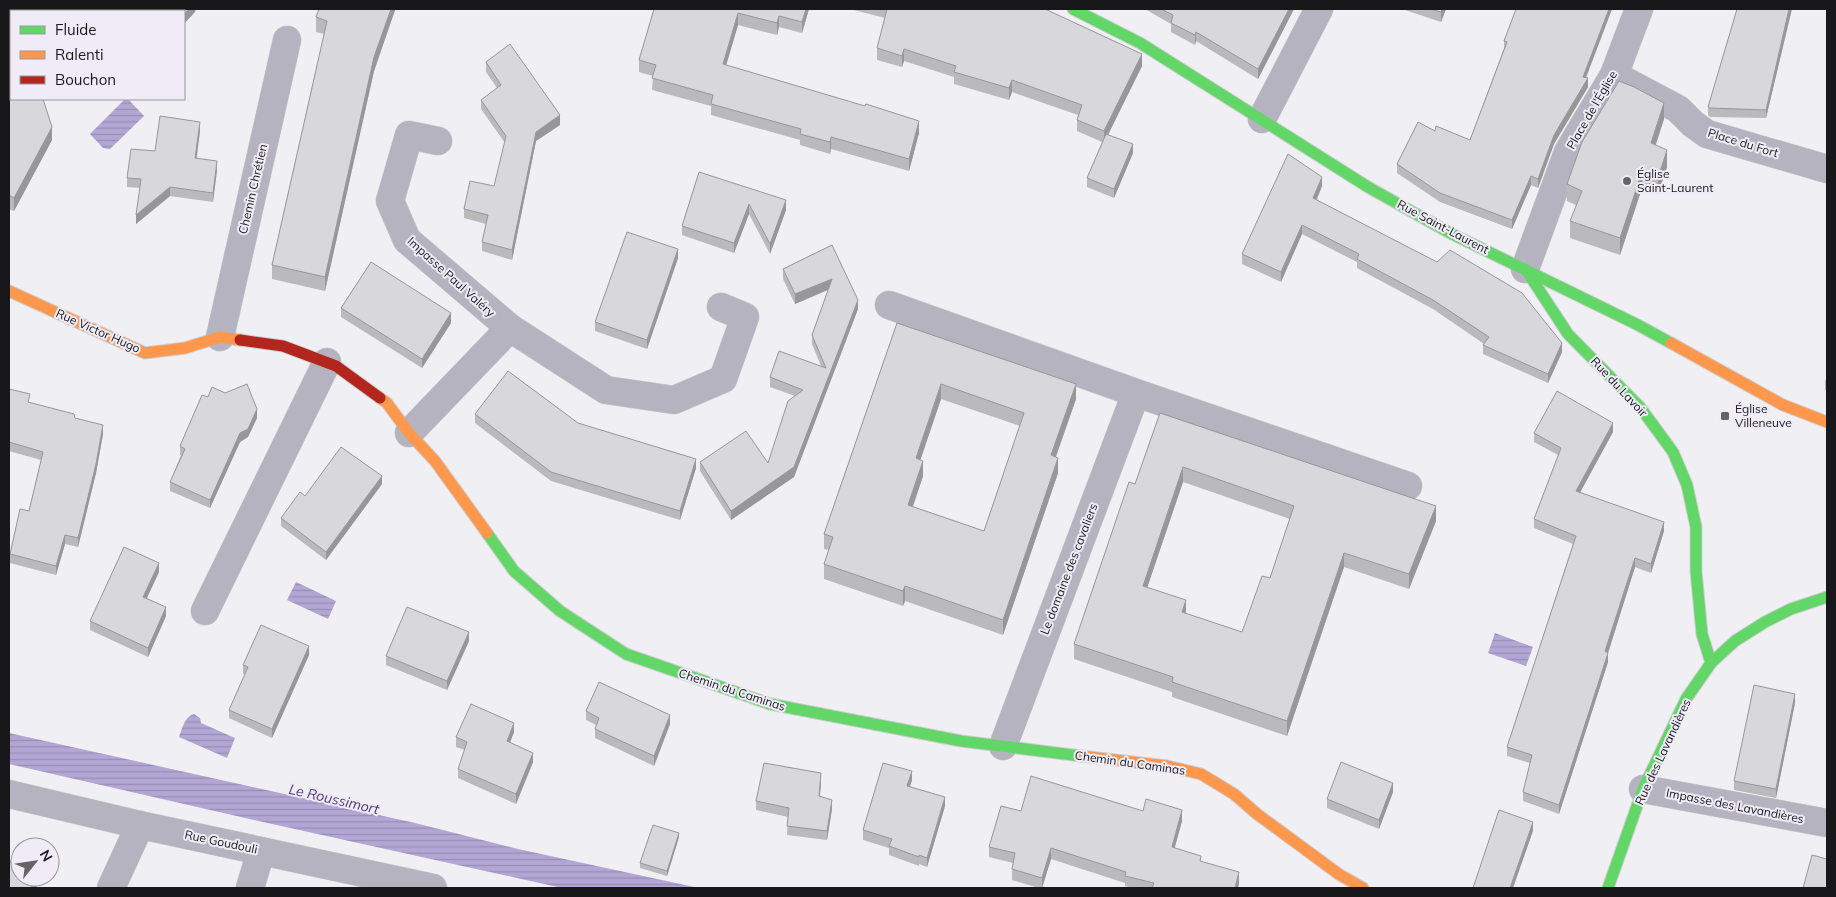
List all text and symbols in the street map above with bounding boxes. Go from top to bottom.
legend [10,10,185,100]
text: Fluide [55,20,96,39]
text: Ralenti [55,45,104,64]
street label: Place de l'Église [1563,68,1620,152]
text: Bouchon [55,70,116,89]
street label: Place du Fort [1706,125,1780,160]
street label: Chemin Chrétien [235,142,270,235]
place label: Église Saint-Laurent [1637,166,1713,195]
marker: Église Saint-Laurent [1621,175,1633,187]
street label: Rue Saint-Laurent [1395,196,1492,257]
street label: Impasse Paul Valéry [404,233,499,320]
street label: Rue Victor Hugo [54,305,143,356]
street label: Rue du Lavoir [1588,354,1651,420]
place label: Église Villeneuve [1735,401,1792,430]
marker: Église Villeneuve [1719,410,1731,422]
street label: Le domaine des cavaliers [1037,501,1101,637]
street label: Chemin du Caminas [677,665,787,714]
street label: Rue des Lavandières [1631,696,1694,807]
street label: Chemin du Caminas [1074,747,1186,778]
water label: Le Roussimort [287,780,382,818]
street label: Impasse des Lavandières [1665,785,1805,826]
street label: Rue Goudouli [183,826,259,857]
north arrow [10,837,60,887]
text: N [36,846,57,865]

